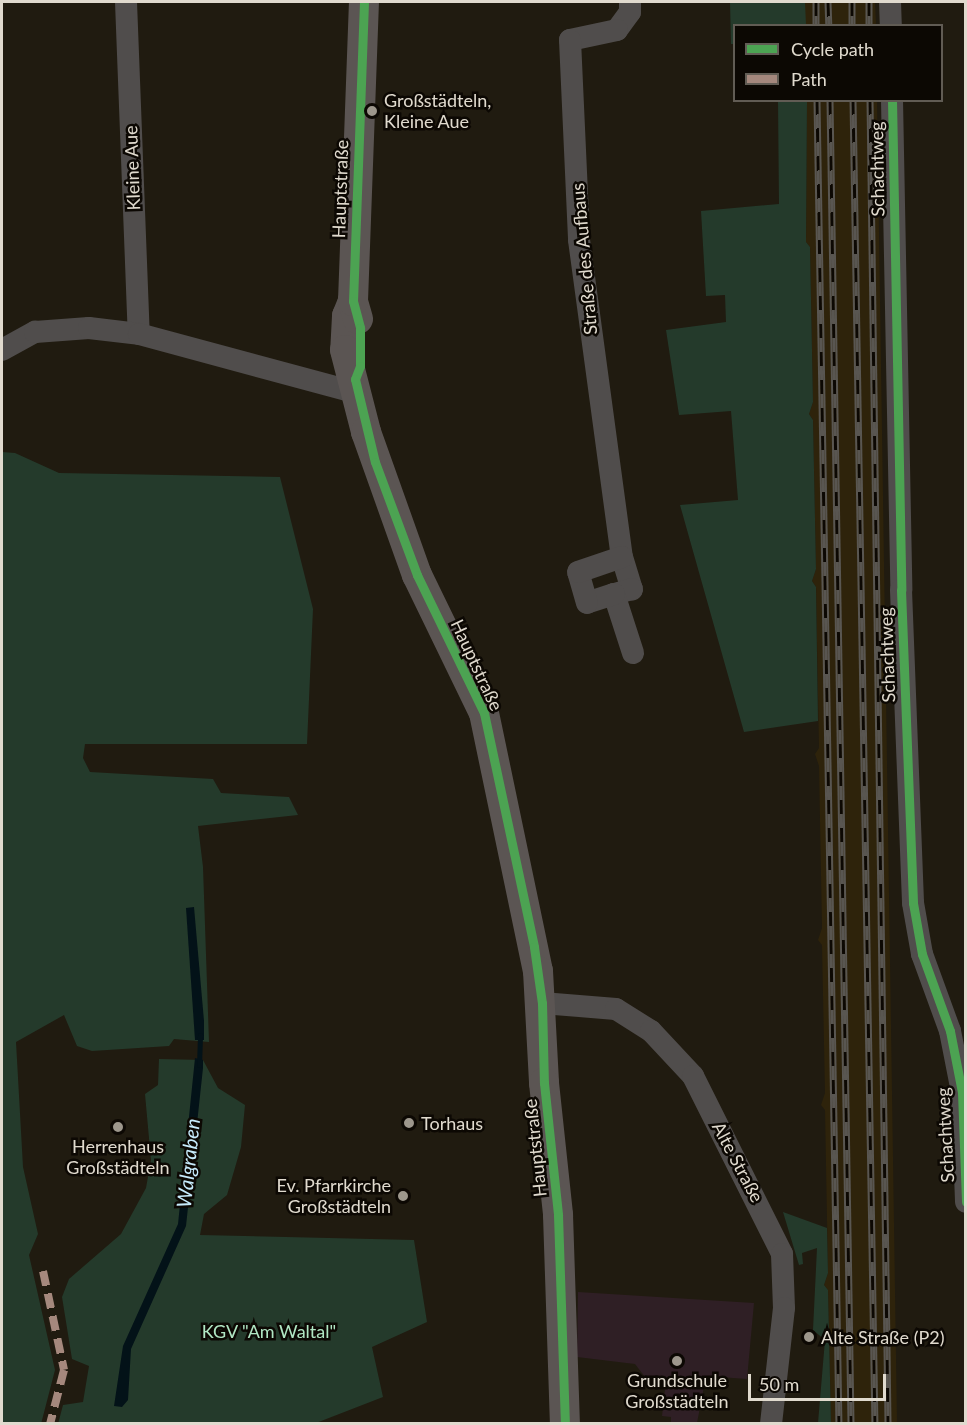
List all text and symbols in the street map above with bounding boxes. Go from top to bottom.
legend [733,24,943,102]
text: Cycle path [791,38,874,60]
text: Path [791,68,827,90]
place label: Großstädteln, Kleine Aue [384,90,491,132]
marker: Großstädteln, Kleine Aue [365,104,379,118]
street label: Schachtweg [865,121,889,217]
street label: Kleine Aue [120,125,144,211]
street label: Hauptstraße [327,139,353,239]
street label: Straße des Aufbaus [567,182,601,336]
street label: Schachtweg [875,607,899,703]
street label: Hauptstraße [446,616,508,714]
street label: Schachtweg [932,1087,958,1183]
street label: Hauptstraße [519,1098,551,1198]
place label: Torhaus [421,1112,483,1134]
marker: Torhaus [402,1116,416,1130]
water label: Walgraben [171,1117,205,1209]
street label: Alte Straße [708,1118,768,1206]
marker: Herrenhaus Großstädteln [111,1120,125,1134]
place label: Herrenhaus Großstädteln [66,1136,170,1178]
place label: Ev. Pfarrkirche Großstädteln [277,1175,391,1218]
marker: Ev. Pfarrkirche Großstädteln [396,1189,410,1203]
park label: KGV "Am Waltal" [201,1320,337,1342]
place label: Alte Straße (P2) [821,1326,944,1348]
marker: Alte Straße (P2) [802,1330,816,1344]
marker: Grundschule Großstädteln [670,1354,684,1368]
scale bar [751,1362,889,1400]
place label: Grundschule Großstädteln [625,1370,729,1412]
text: 50 m [759,1373,799,1395]

